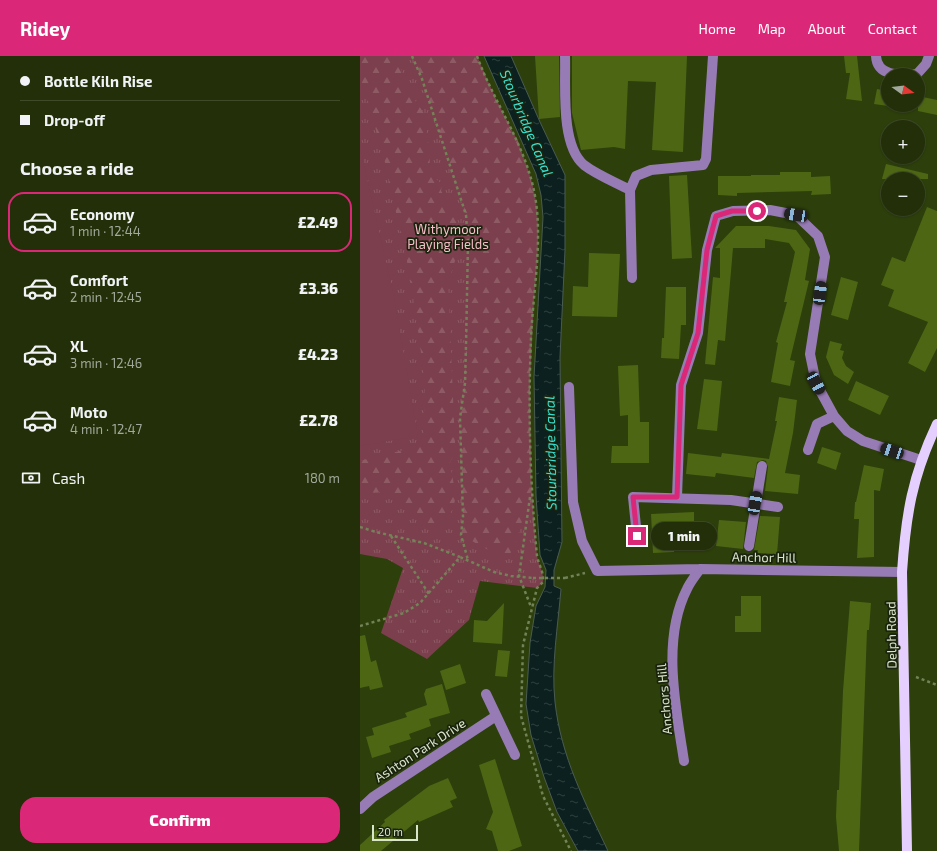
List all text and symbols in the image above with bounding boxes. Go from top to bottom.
text: Ridey [20,17,70,40]
text: Home [699,20,736,37]
text: Map [758,20,786,37]
text: About [808,20,846,37]
text: Contact [868,20,917,37]
water label: Stourbridge Canal [497,67,557,179]
north arrow [881,68,925,112]
map controls [881,68,925,216]
text: Bottle Kiln Rise [44,72,152,90]
text: Drop-off [44,111,105,129]
button: + [881,120,925,164]
text: Choose a ride [20,157,134,179]
button: − [881,172,925,216]
route start [748,202,766,220]
icon: car [22,204,58,240]
text: Economy [70,205,135,223]
car [783,207,809,223]
text: £2.49 [298,213,338,231]
park label: Withymoor Playing Fields [407,221,489,252]
text: 1 min · 12:44 [70,223,141,239]
icon: car [22,270,58,306]
text: Comfort [70,271,128,289]
text: £3.36 [299,279,338,297]
car [812,280,828,306]
text: 2 min · 12:45 [70,289,142,305]
icon: car [22,336,58,372]
text: XL [70,337,88,355]
text: £4.23 [298,345,338,363]
text: 3 min · 12:46 [70,355,142,371]
car [805,370,827,396]
water label: Stourbridge Canal [541,396,559,510]
icon: car [22,402,58,438]
text: Moto [70,403,108,421]
text: £2.78 [299,411,338,429]
text: 4 min · 12:47 [70,421,142,437]
car [879,442,905,460]
icon: cash [20,467,42,489]
text: Cash [52,469,85,487]
text: 180 m [305,470,340,486]
car [747,490,763,516]
callout: 1 min [651,522,717,550]
route end [628,527,646,545]
text: 1 min [668,528,700,544]
street label: Anchor Hill [732,548,796,566]
street label: Delph Road [882,601,900,669]
street label: Anchors Hill [653,663,675,735]
street label: Ashton Park Drive [372,715,469,785]
button: Confirm [20,797,340,843]
scale bar [372,823,418,842]
text: 20 m [378,825,403,838]

